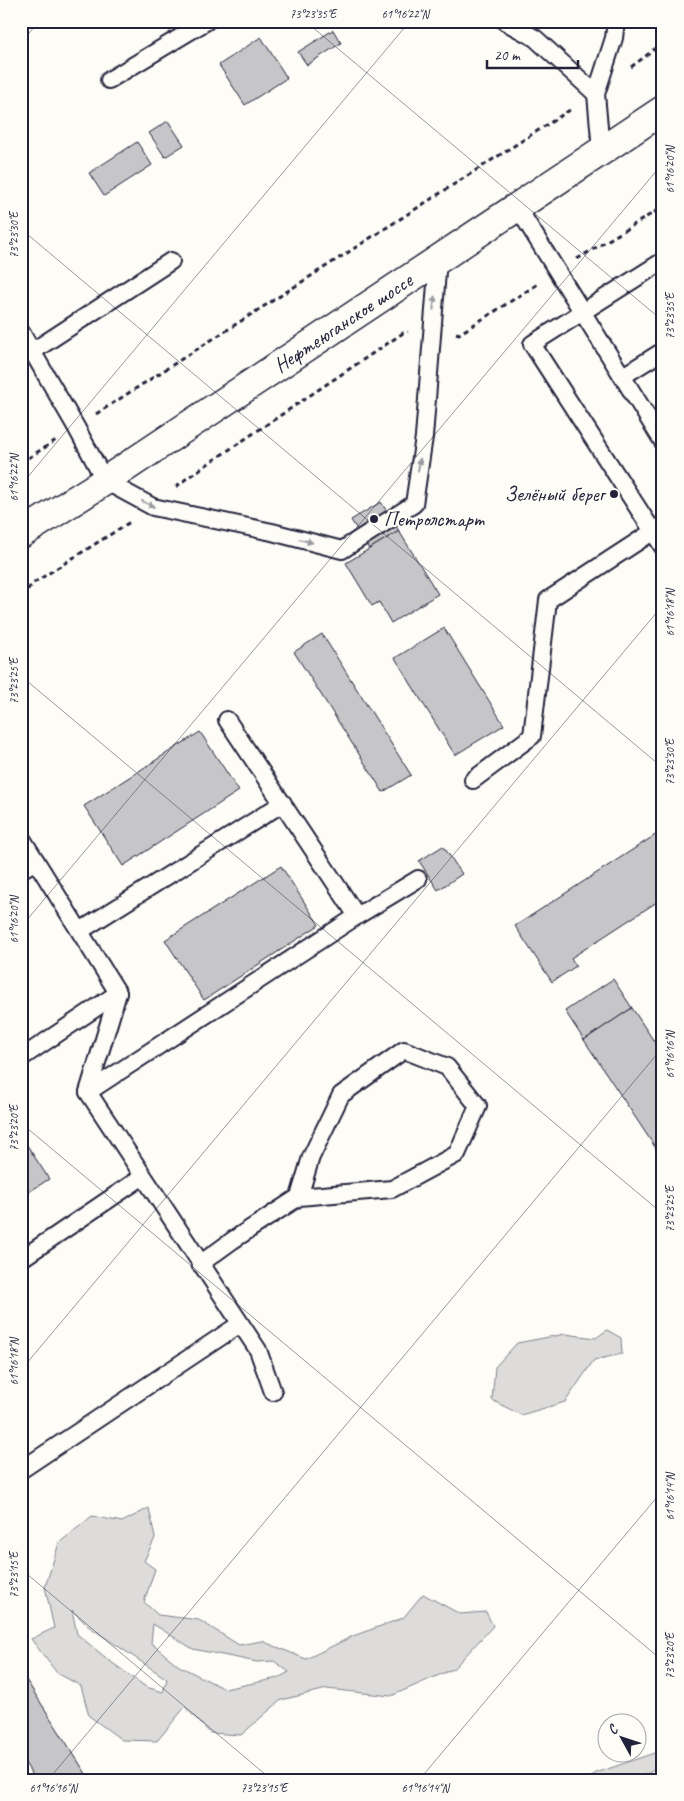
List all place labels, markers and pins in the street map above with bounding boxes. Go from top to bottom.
place label: Зелёный берег [505,481,607,507]
marker: Зелёный берег [608,488,620,500]
place label: Петролстарт [384,506,485,532]
marker: Петролстарт [368,513,380,525]

